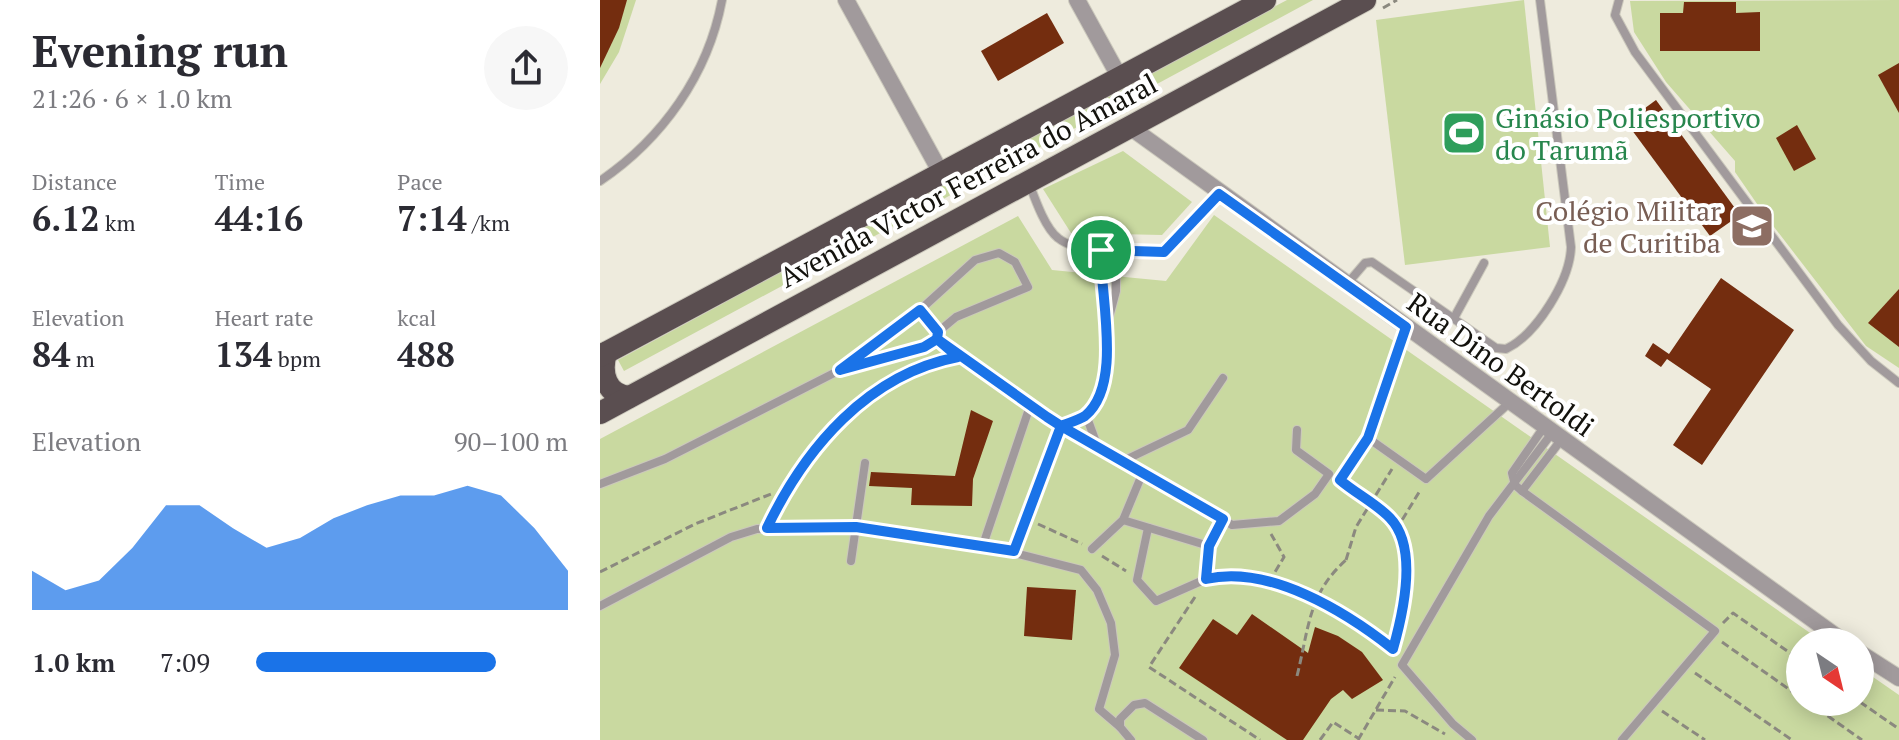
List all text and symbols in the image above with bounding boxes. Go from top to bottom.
text: Evening run [32,21,288,80]
button: share [484,26,568,110]
street label: Avenida Victor Ferreira do Amaral [773,64,1163,296]
text: 21:26 · 6 × 1.0 km [32,81,232,115]
place label: Ginásio Poliesportivo do Tarumã [1495,99,1761,168]
sports icon: Ginásio Poliesportivo do Tarumã [1440,109,1488,157]
text: Distance [32,167,117,196]
text: Time [215,167,265,196]
text: Pace [397,167,442,196]
place label: Colégio Militar de Curitiba [1535,192,1721,261]
text: 6.12 [32,196,100,241]
text: 44:16 [215,196,303,241]
text: 7:14 [397,196,467,241]
school or university icon: Colégio Militar de Curitiba [1728,202,1776,250]
text: km [100,208,135,237]
text: /km [467,208,510,237]
pin [1067,216,1135,284]
icon: arrive [1079,228,1123,272]
street label: Rua Dino Bertoldi [1400,284,1602,444]
text: Elevation [32,303,124,332]
text: Heart rate [215,303,314,332]
text: kcal [397,303,436,332]
text: 84 [32,332,70,377]
text: 134 [215,332,272,377]
text: 488 [397,332,455,377]
text: m [70,344,95,373]
text: bpm [272,344,321,373]
text: Elevation [32,424,141,458]
text: 90–100 m [454,424,568,458]
north arrow [1786,628,1874,716]
map controls [1786,628,1874,716]
text: 1.0 km [32,645,115,679]
text: 7:09 [160,645,210,679]

